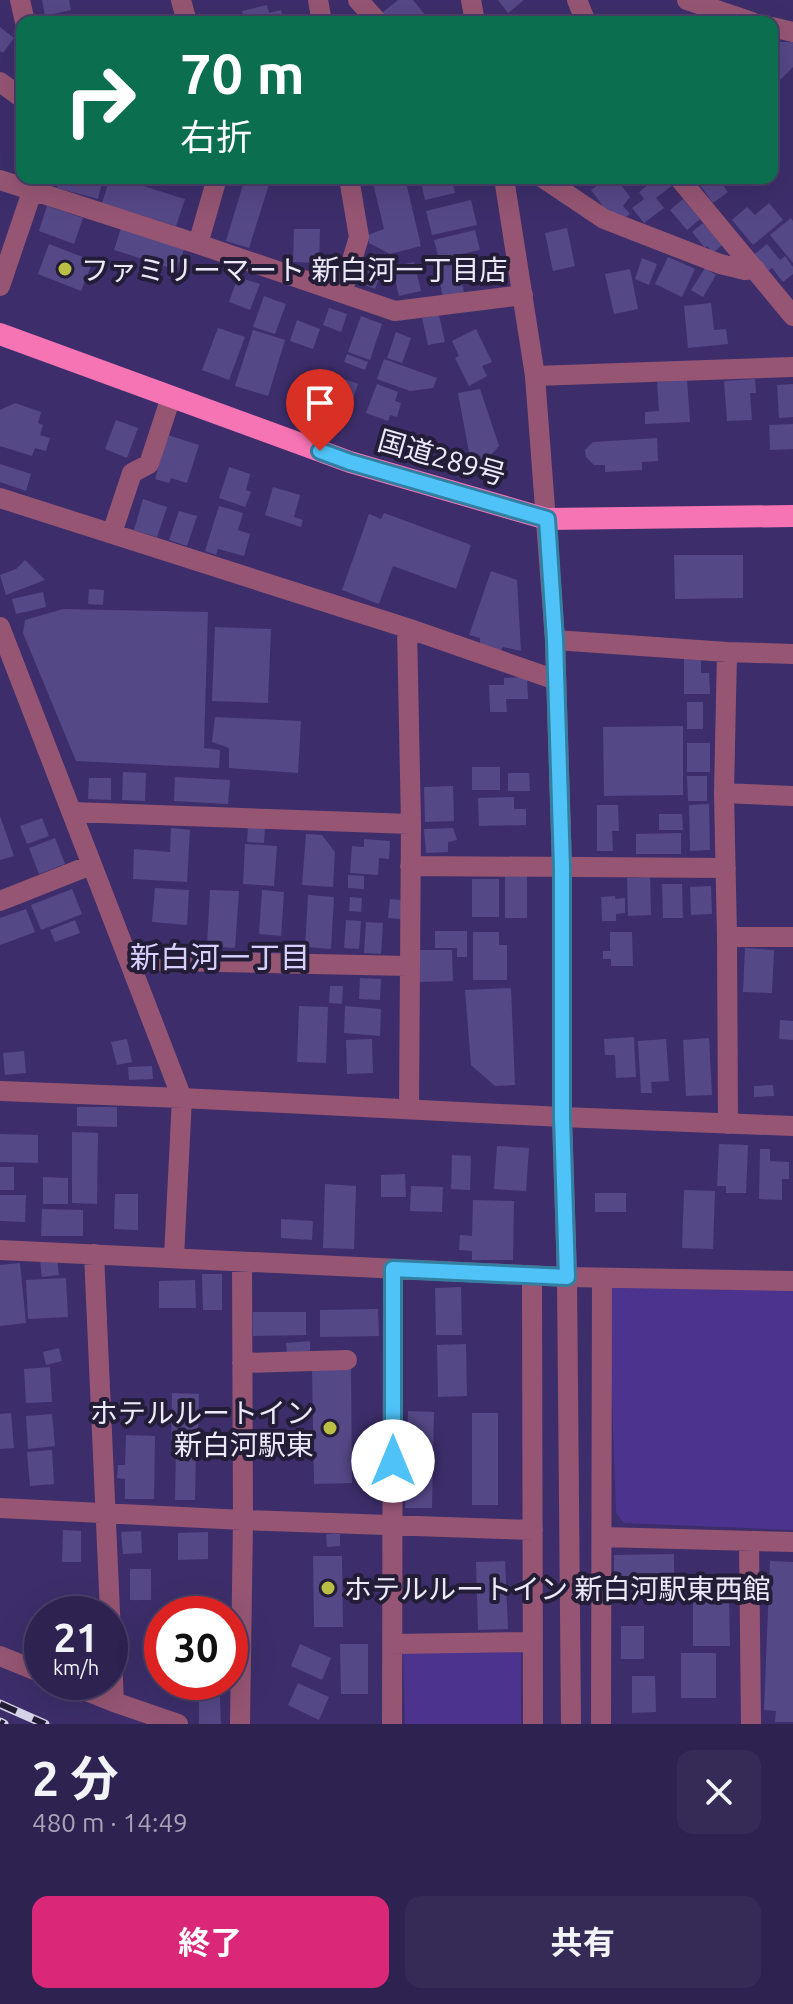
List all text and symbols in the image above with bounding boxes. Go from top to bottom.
text: 70 m [180,42,305,105]
icon: right [48,48,152,152]
text: 右折 [180,116,252,157]
place label: ファミリーマート 新白河一丁目店 [81,254,507,285]
marker: ファミリーマート 新白河一丁目店 [56,260,74,278]
pin [286,369,354,451]
icon: arrive [298,381,342,425]
street label: 国道289号 [375,424,509,490]
district label: 新白河一丁目 [130,940,310,974]
place label: ホテルルートイン 新白河駅東 [90,1397,314,1460]
marker: ホテルルートイン 新白河駅東 [321,1419,339,1437]
position arrow [351,1419,435,1503]
place label: ホテルルートイン 新白河駅東西館 [344,1573,770,1604]
marker: ホテルルートイン 新白河駅東西館 [319,1579,337,1597]
speed limit sign: 30 [144,1596,248,1700]
text: 21 [53,1615,99,1660]
text: km/h [53,1656,99,1679]
button: close [677,1750,761,1834]
text: 2 分 [32,1751,118,1805]
text: 480 m · 14:49 [32,1808,188,1837]
button: 終了 [32,1896,389,1988]
button: 共有 [405,1896,761,1988]

